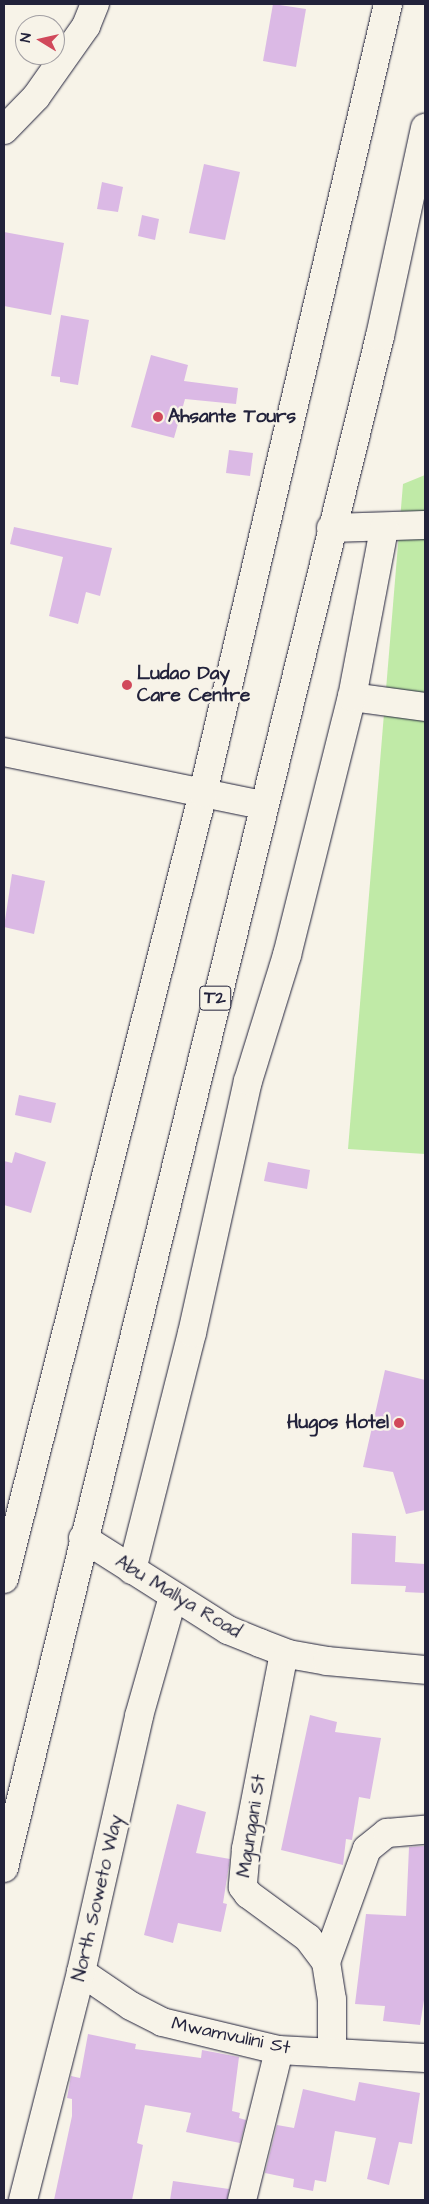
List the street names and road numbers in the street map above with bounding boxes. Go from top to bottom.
road number: T2 [199,982,231,1014]
street label: Abu Mallya Road [111,1550,245,1644]
street label: Mgungani St [233,1773,271,1879]
street label: North Soweto Way [68,1812,128,1984]
street label: Mwamvulini St [170,2012,292,2060]

